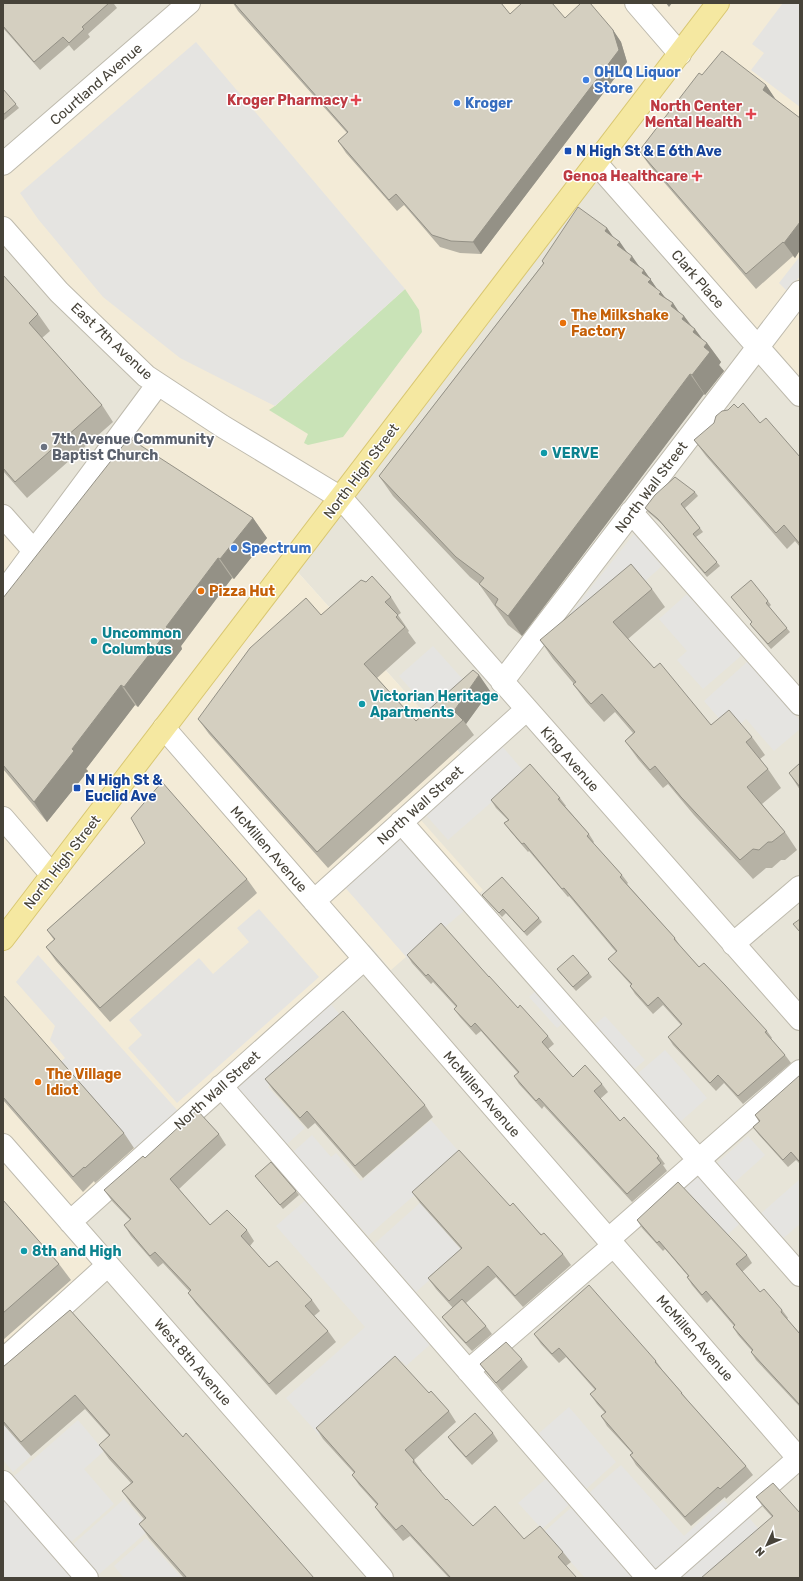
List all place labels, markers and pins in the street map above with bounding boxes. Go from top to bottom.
place label: OHLQ Liquor Store [594,64,681,97]
marker: OHLQ Liquor Store [581,75,591,85]
place label: Kroger Pharmacy [227,92,349,109]
marker: Kroger Pharmacy [351,95,361,105]
place label: Kroger [465,95,513,112]
marker: Kroger [452,98,462,108]
place label: North Center Mental Health [645,98,743,131]
marker: North Center Mental Health [745,108,757,120]
place label: N High St & E 6th Ave [576,143,722,160]
marker: N High St & E 6th Ave [563,146,573,156]
place label: Genoa Healthcare [563,168,688,185]
marker: Genoa Healthcare [691,170,703,182]
place label: The Milkshake Factory [571,307,669,340]
marker: The Milkshake Factory [558,318,568,328]
place label: 7th Avenue Community Baptist Church [52,431,215,464]
marker: 7th Avenue Community Baptist Church [39,442,49,452]
place label: VERVE [552,445,599,462]
marker: VERVE [539,448,549,458]
place label: Spectrum [242,540,312,557]
marker: Spectrum [229,543,239,553]
place label: Pizza Hut [209,583,276,600]
marker: Pizza Hut [196,586,206,596]
place label: Uncommon Columbus [102,625,181,658]
marker: Uncommon Columbus [89,636,99,646]
place label: Victorian Heritage Apartments [370,688,499,721]
marker: Victorian Heritage Apartments [357,699,367,709]
place label: N High St & Euclid Ave [85,772,163,805]
marker: N High St & Euclid Ave [72,783,82,793]
place label: The Village Idiot [46,1066,122,1099]
marker: The Village Idiot [33,1077,43,1087]
place label: 8th and High [32,1243,122,1260]
marker: 8th and High [19,1246,29,1256]

